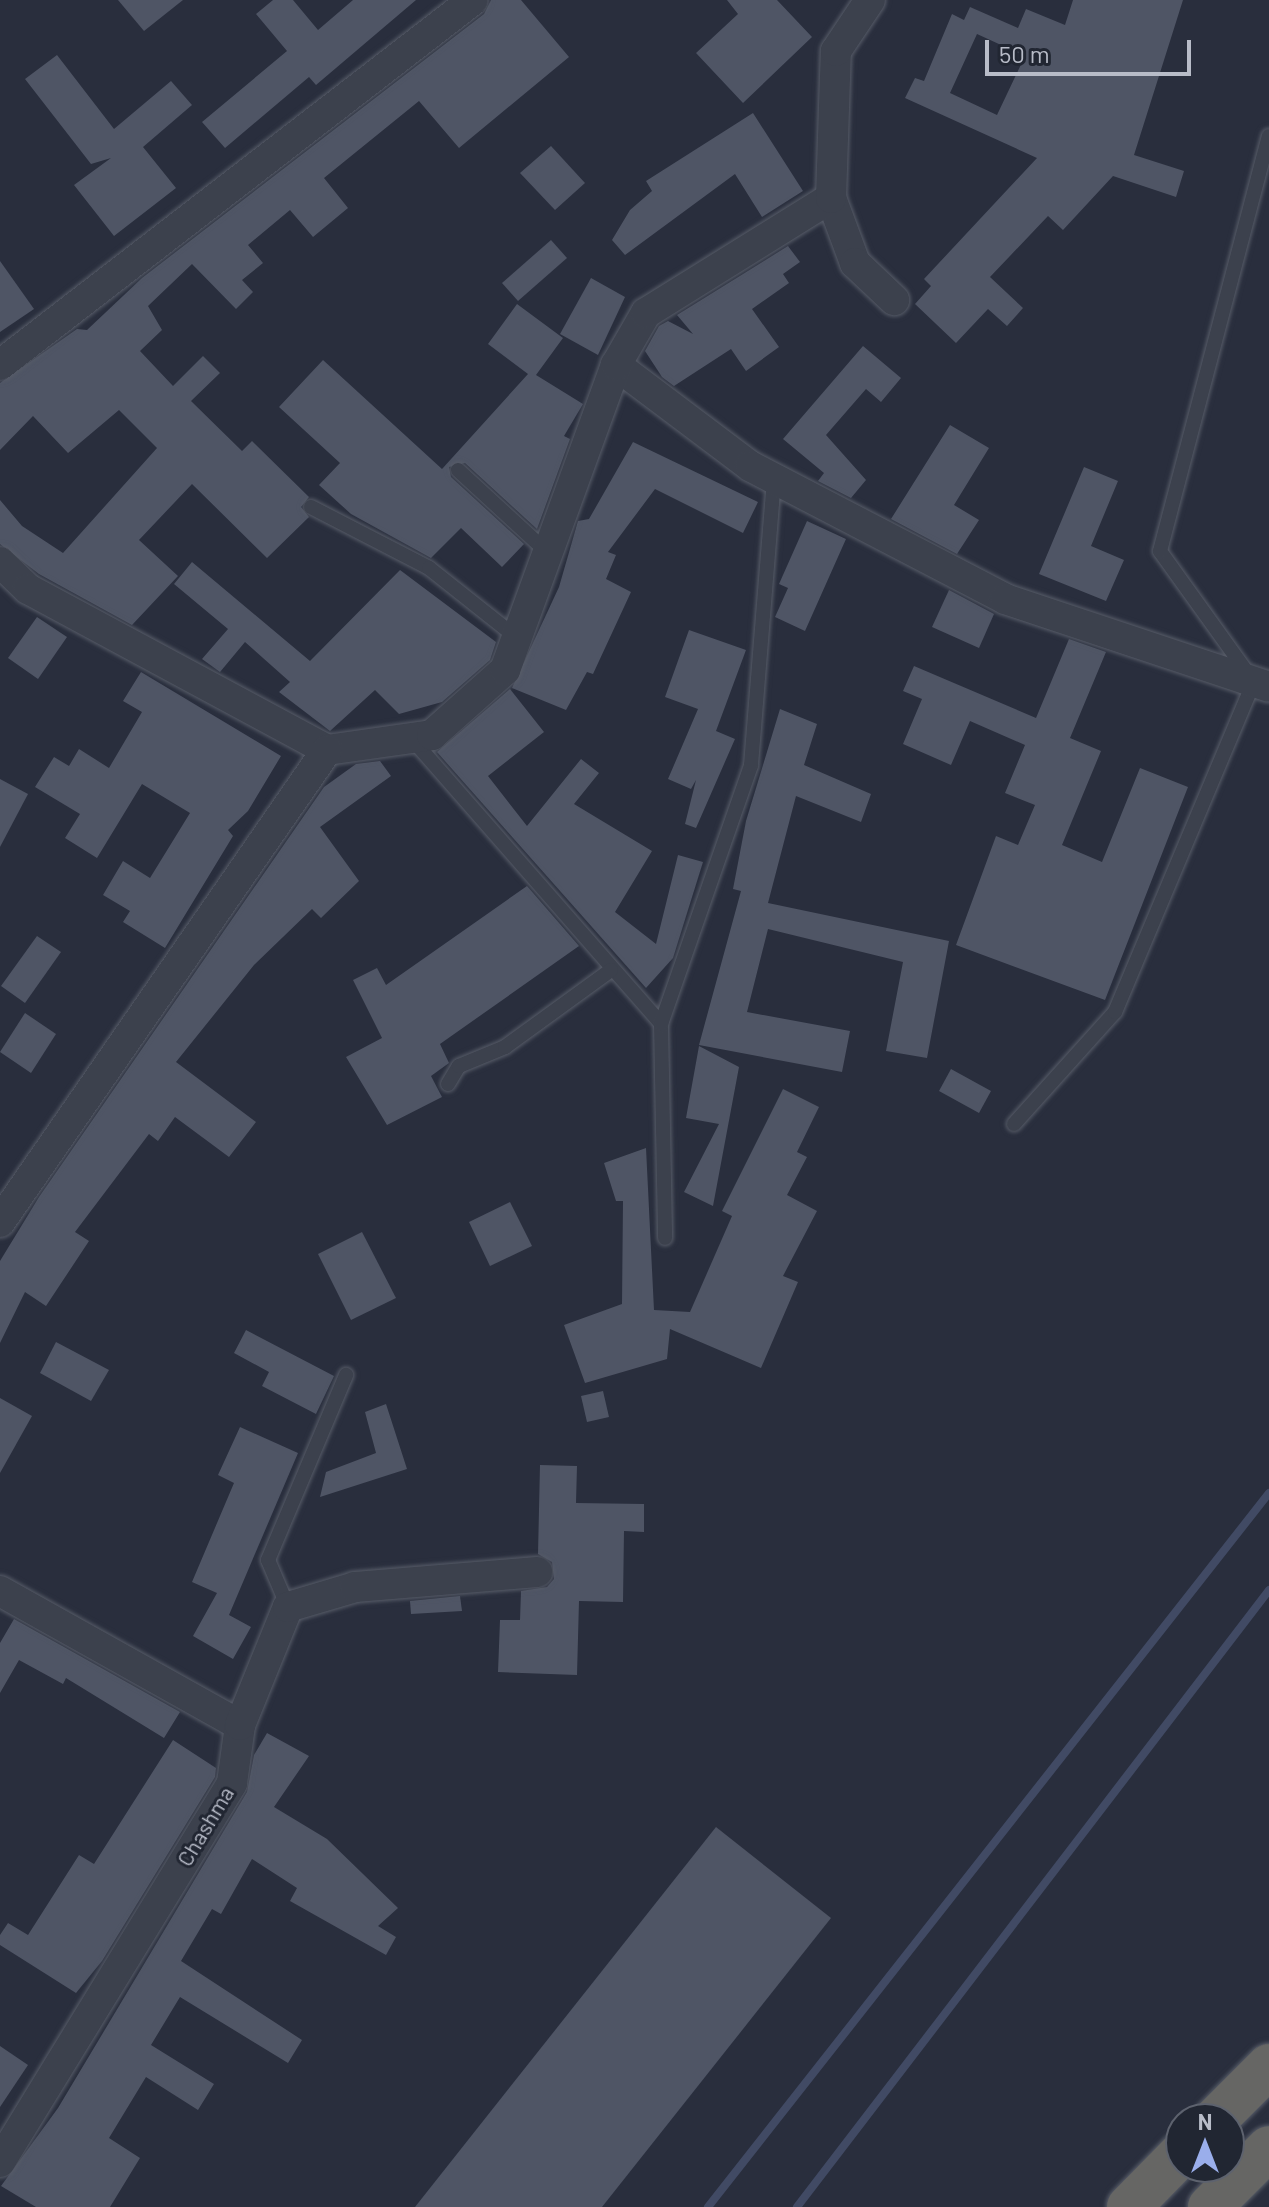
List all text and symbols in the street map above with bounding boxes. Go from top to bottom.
scale bar [989,24,1195,74]
text: 50 m [999,39,1050,68]
street label: Chashma [171,1781,239,1871]
north arrow [1165,2103,1245,2183]
text: N [1198,2108,1212,2134]

